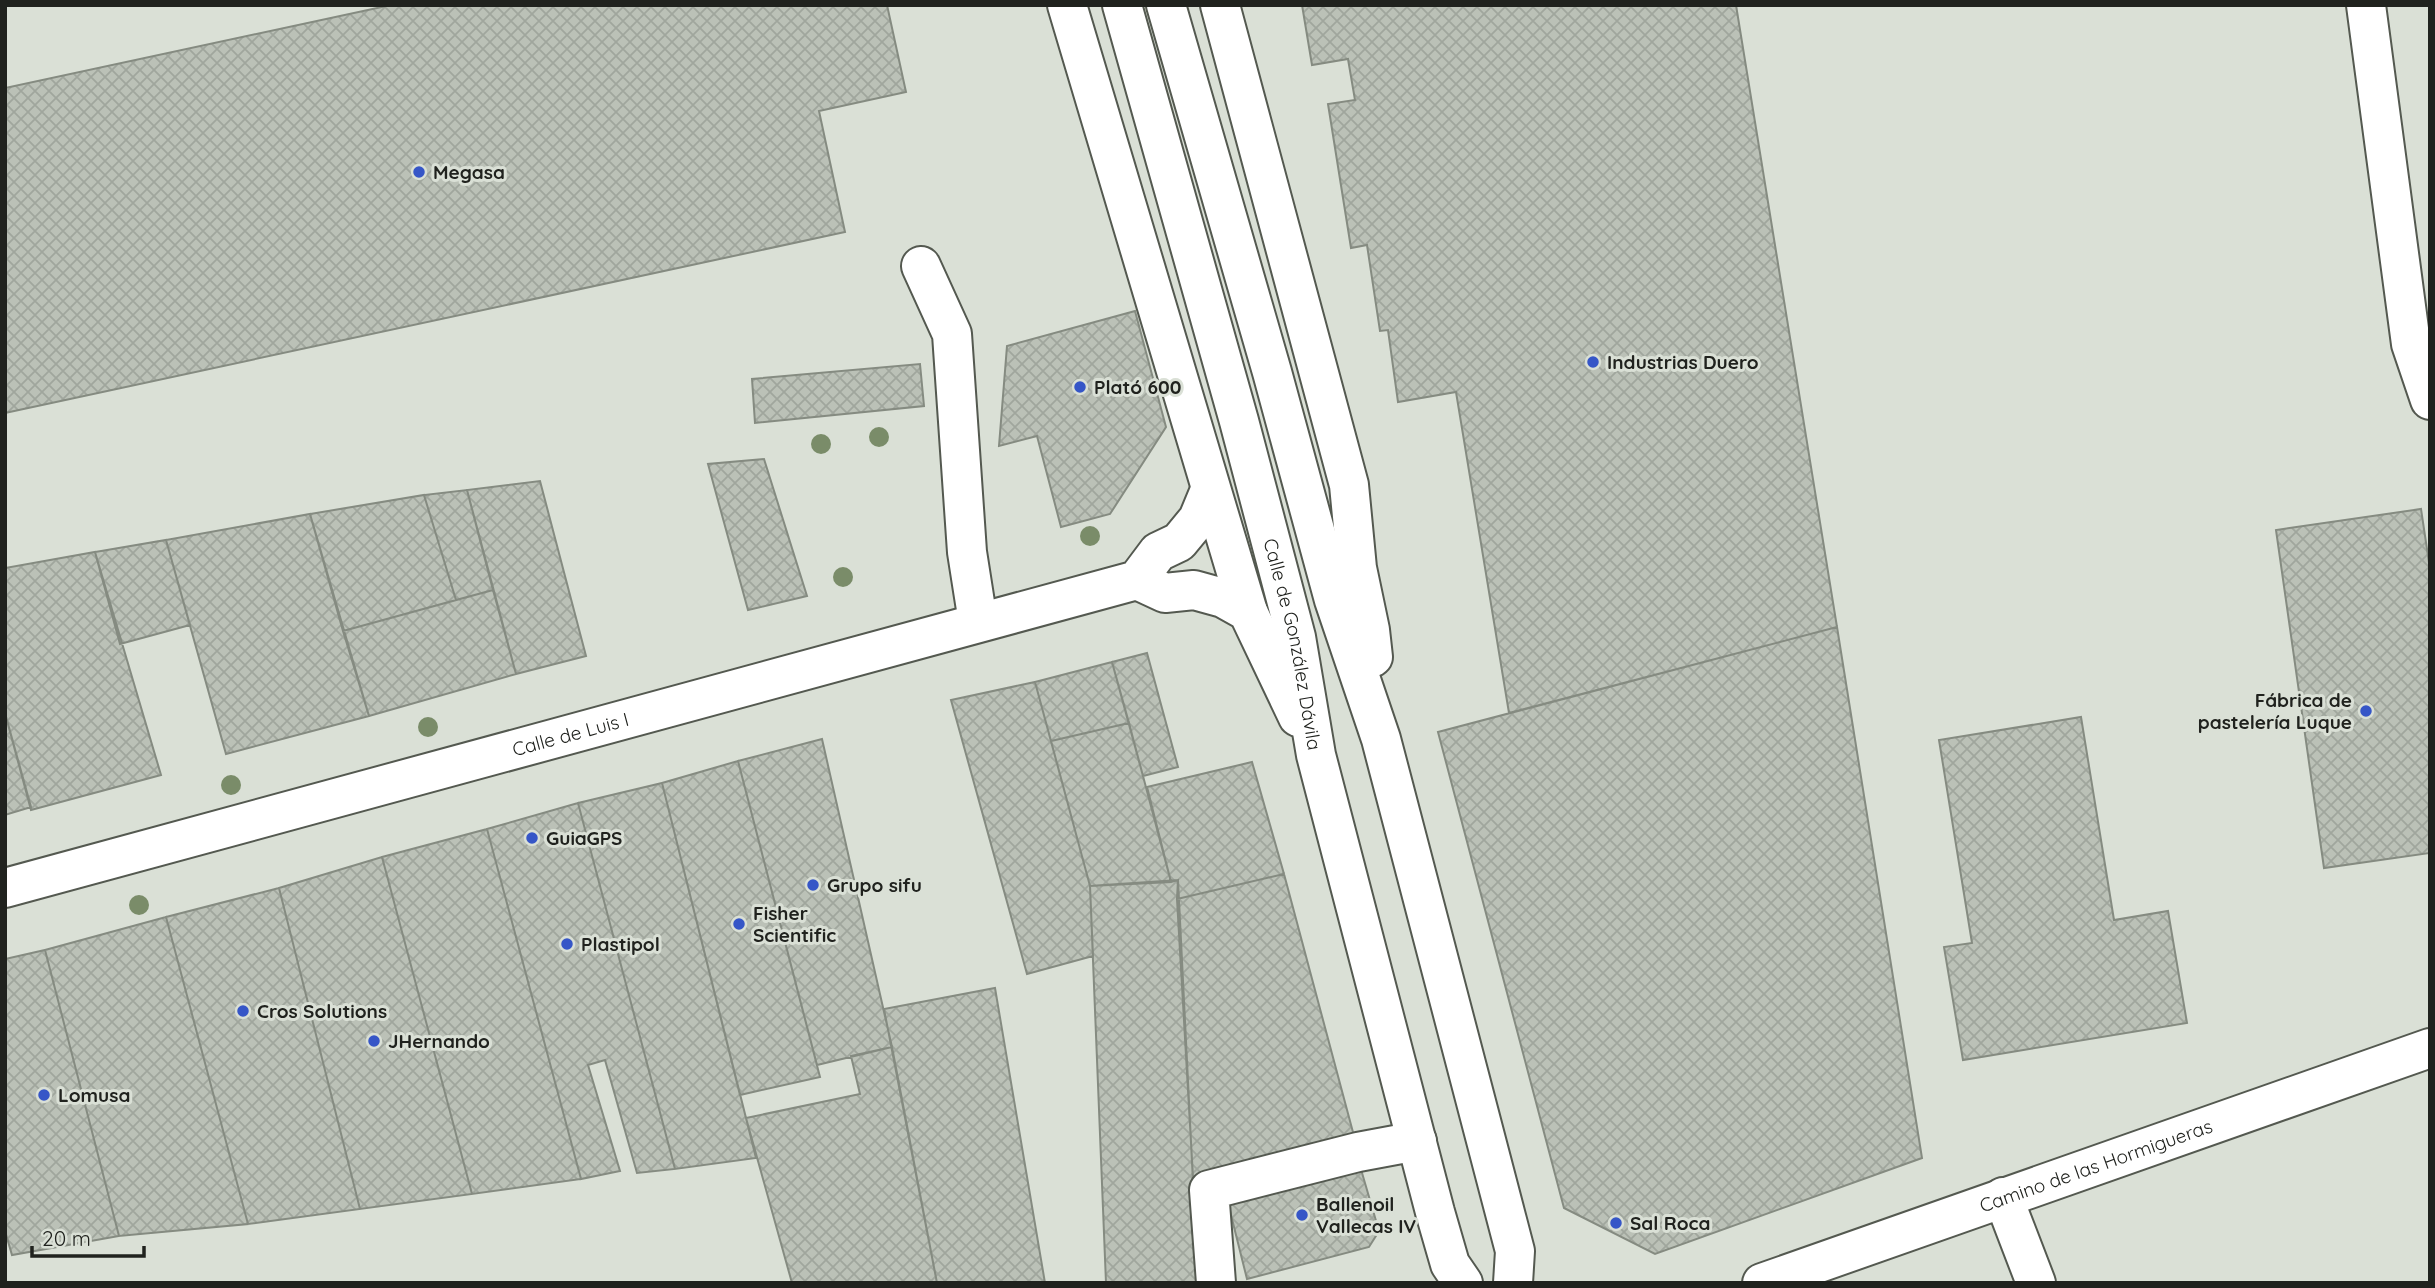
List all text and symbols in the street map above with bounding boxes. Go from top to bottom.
place label: Megasa [433,160,505,184]
marker: Megasa [411,164,427,180]
place label: Industrias Duero [1607,350,1759,374]
marker: Industrias Duero [1585,354,1601,370]
place label: Plató 600 [1094,375,1181,399]
marker: Plató 600 [1072,379,1088,395]
street label: Calle de González Dávila [1258,536,1327,752]
place label: Fábrica de pastelería Luque [2198,688,2352,734]
marker: Fábrica de pastelería Luque [2358,703,2374,719]
street label: Calle de Luis I [510,707,631,761]
place label: GuiaGPS [546,826,622,850]
marker: GuiaGPS [524,830,540,846]
place label: Grupo sifu [827,873,922,897]
marker: Grupo sifu [805,877,821,893]
place label: Fisher Scientific [753,901,836,947]
marker: Fisher Scientific [731,916,747,932]
place label: Plastipol [581,932,660,956]
marker: Plastipol [559,936,575,952]
place label: Cros Solutions [257,999,387,1023]
marker: Cros Solutions [235,1003,251,1019]
place label: JHernando [388,1029,490,1053]
marker: JHernando [366,1033,382,1049]
place label: Lomusa [58,1083,130,1107]
marker: Lomusa [36,1087,52,1103]
street label: Camino de las Hormigueras [1976,1113,2216,1218]
place label: Ballenoil Vallecas IV [1316,1192,1416,1238]
marker: Ballenoil Vallecas IV [1294,1207,1310,1223]
place label: Sal Roca [1630,1211,1710,1235]
scale bar [32,1214,144,1258]
marker: Sal Roca [1608,1215,1624,1231]
text: 20 m [42,1225,91,1251]

